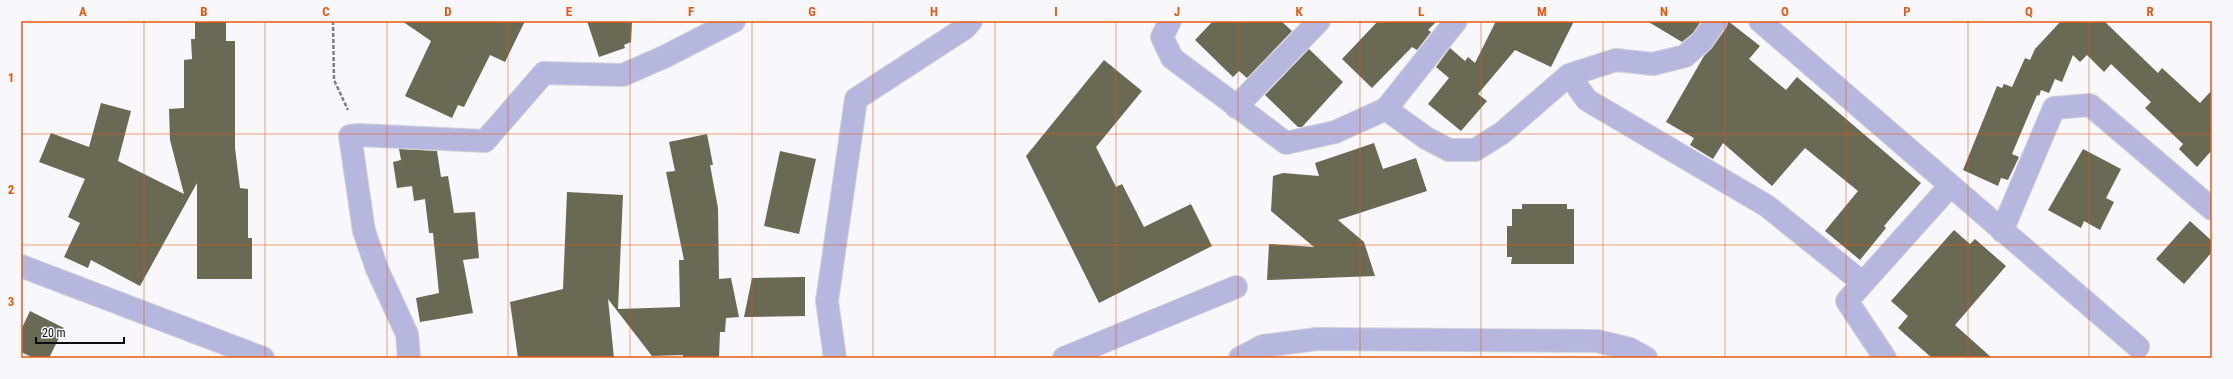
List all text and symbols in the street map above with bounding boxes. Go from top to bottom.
text: A [79,4,87,19]
text: B [200,4,208,19]
text: C [322,4,330,19]
text: D [444,4,452,19]
text: E [566,4,573,19]
text: F [688,4,694,19]
text: G [808,4,816,19]
text: H [930,4,938,19]
text: I [1054,4,1058,19]
text: J [1174,4,1180,19]
text: K [1295,4,1303,19]
text: L [1418,4,1424,19]
text: M [1537,4,1547,19]
text: N [1660,4,1668,19]
text: O [1781,4,1789,19]
text: P [1903,4,1911,19]
text: Q [2025,4,2033,19]
text: R [2146,4,2154,19]
text: 1 [8,70,14,85]
text: 2 [8,182,15,197]
text: 3 [8,294,14,309]
scale bar [36,319,124,345]
text: 20 m [42,326,66,340]

